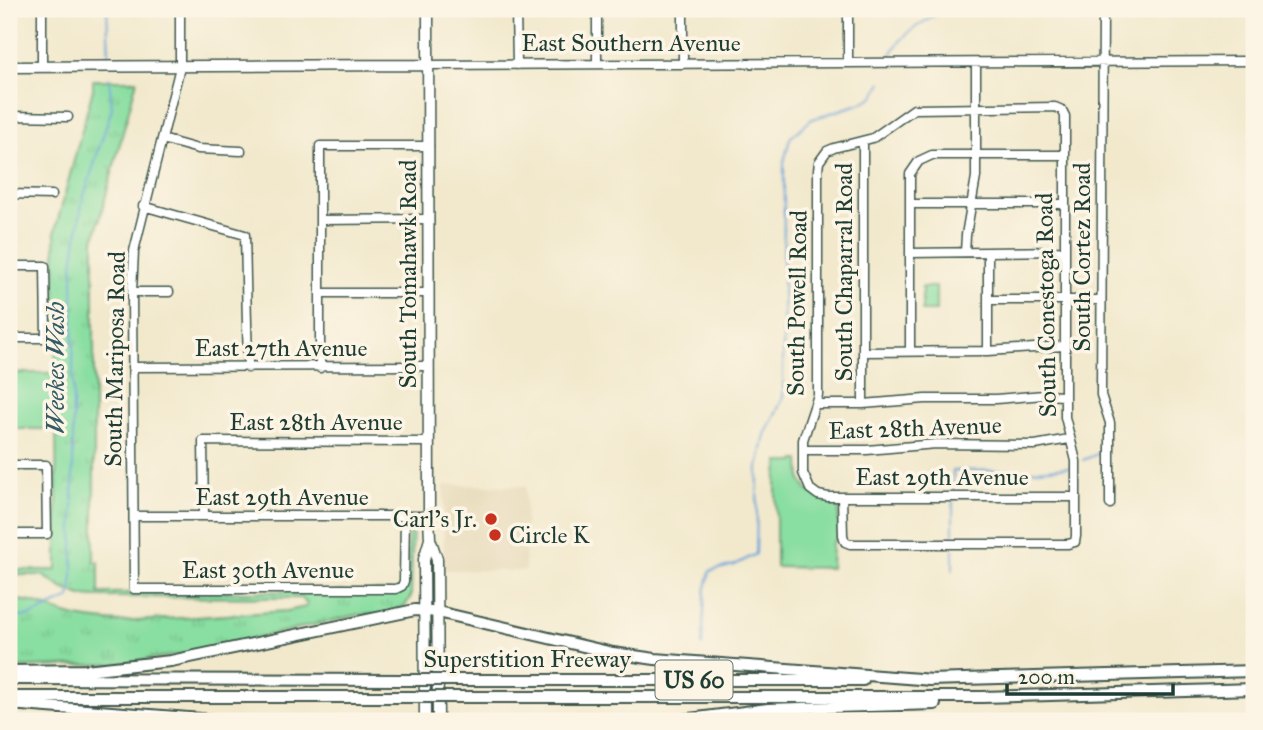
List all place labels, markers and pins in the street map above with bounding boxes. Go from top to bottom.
place label: Carl's Jr. [393,504,477,534]
marker: Carl's Jr. [483,511,499,527]
place label: Circle K [509,520,591,550]
marker: Circle K [487,527,503,543]

